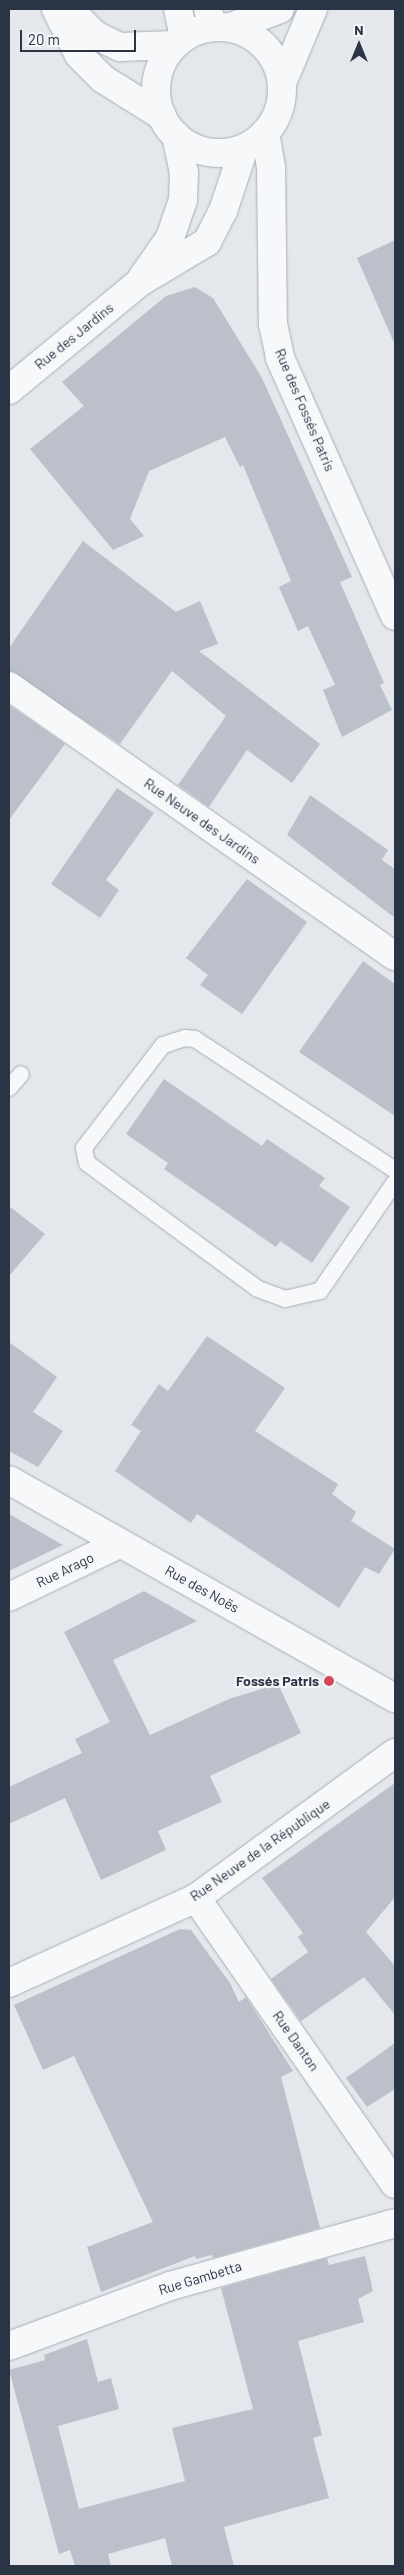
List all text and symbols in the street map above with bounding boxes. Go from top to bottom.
scale bar [22,20,139,52]
north arrow [334,20,384,70]
text: N [354,21,364,38]
text: 20 m [28,30,60,48]
street label: Rue des Jardins [31,299,117,373]
street label: Rue des Fossés Patris [272,346,338,474]
street label: Rue Neuve des Jardins [141,775,263,867]
street label: Rue Arago [33,1549,97,1591]
street label: Rue des Noës [162,1562,242,1616]
place label: Fossés Patris [236,1673,319,1689]
marker: Fossés Patris [323,1675,335,1687]
street label: Rue Neuve de la République [187,1795,333,1905]
street label: Rue Danton [269,2008,323,2074]
street label: Rue Gambetta [157,2257,243,2299]

